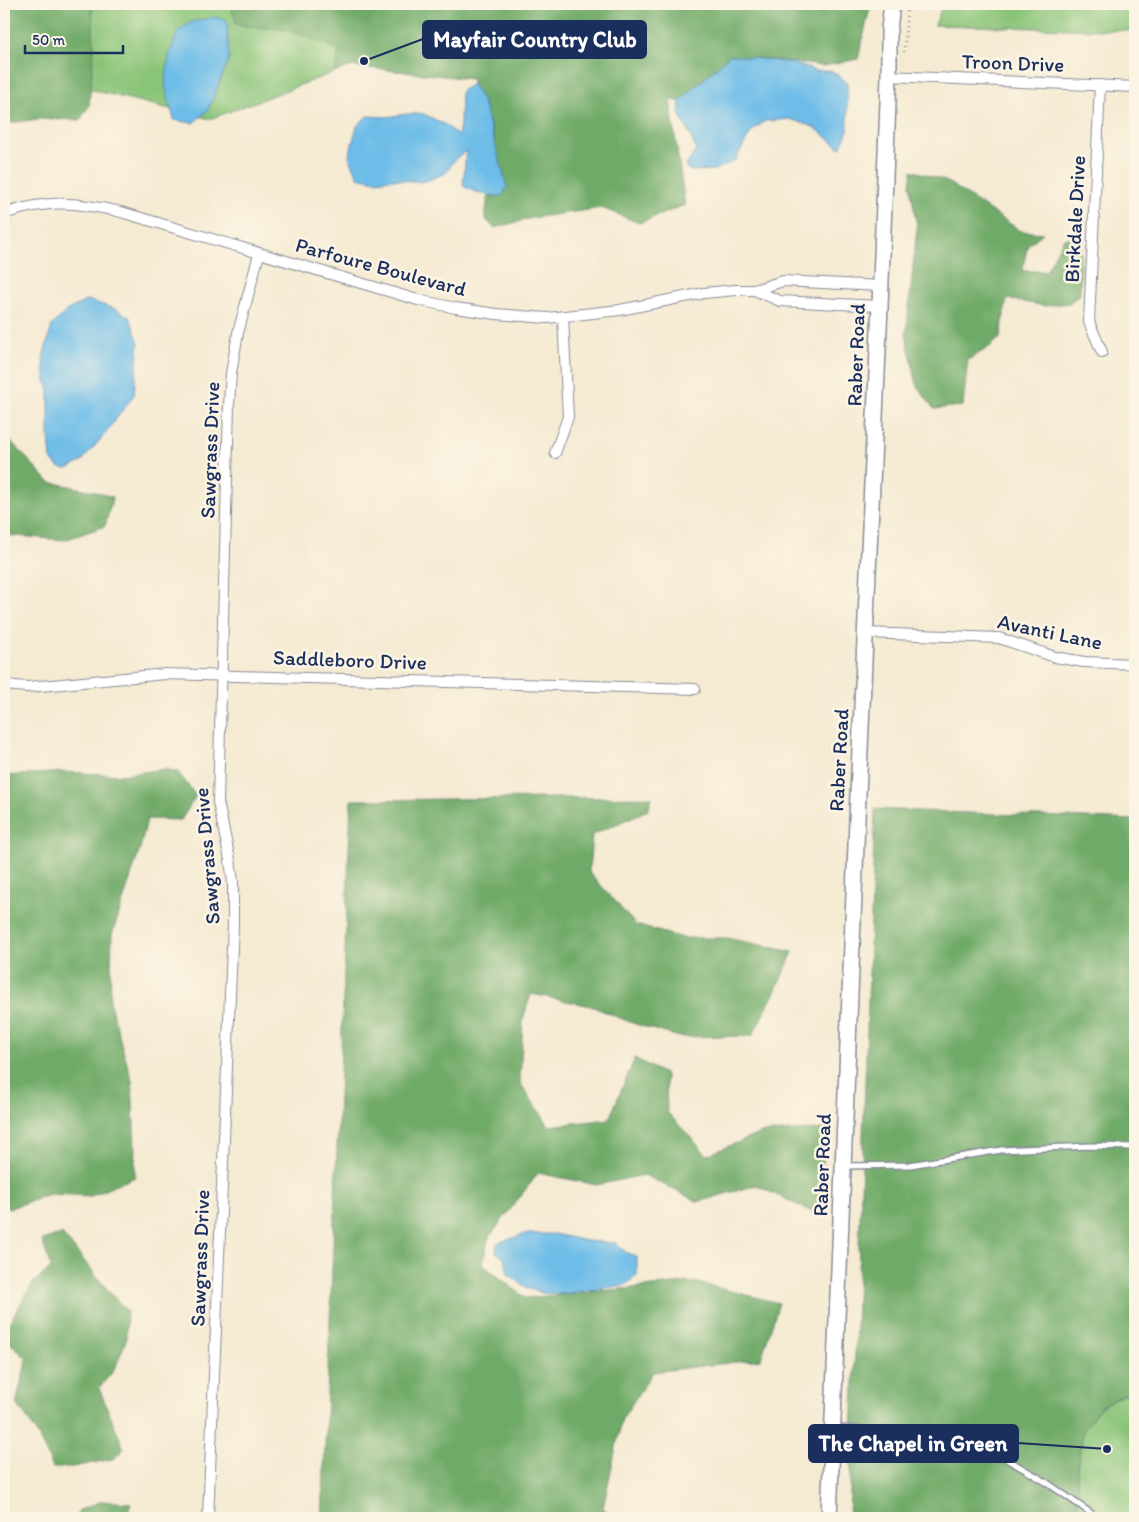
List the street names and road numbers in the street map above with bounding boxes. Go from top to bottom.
street label: Troon Drive [961,48,1065,77]
street label: Birkdale Drive [1059,155,1090,283]
street label: Parfoure Boulevard [293,232,470,301]
street label: Raber Road [841,302,870,407]
street label: Sawgrass Drive [195,381,224,519]
street label: Avanti Lane [996,608,1105,655]
street label: Saddleboro Drive [273,644,427,675]
street label: Raber Road [823,707,854,812]
street label: Sawgrass Drive [188,787,225,925]
street label: Raber Road [807,1112,836,1217]
street label: Sawgrass Drive [185,1189,214,1327]

